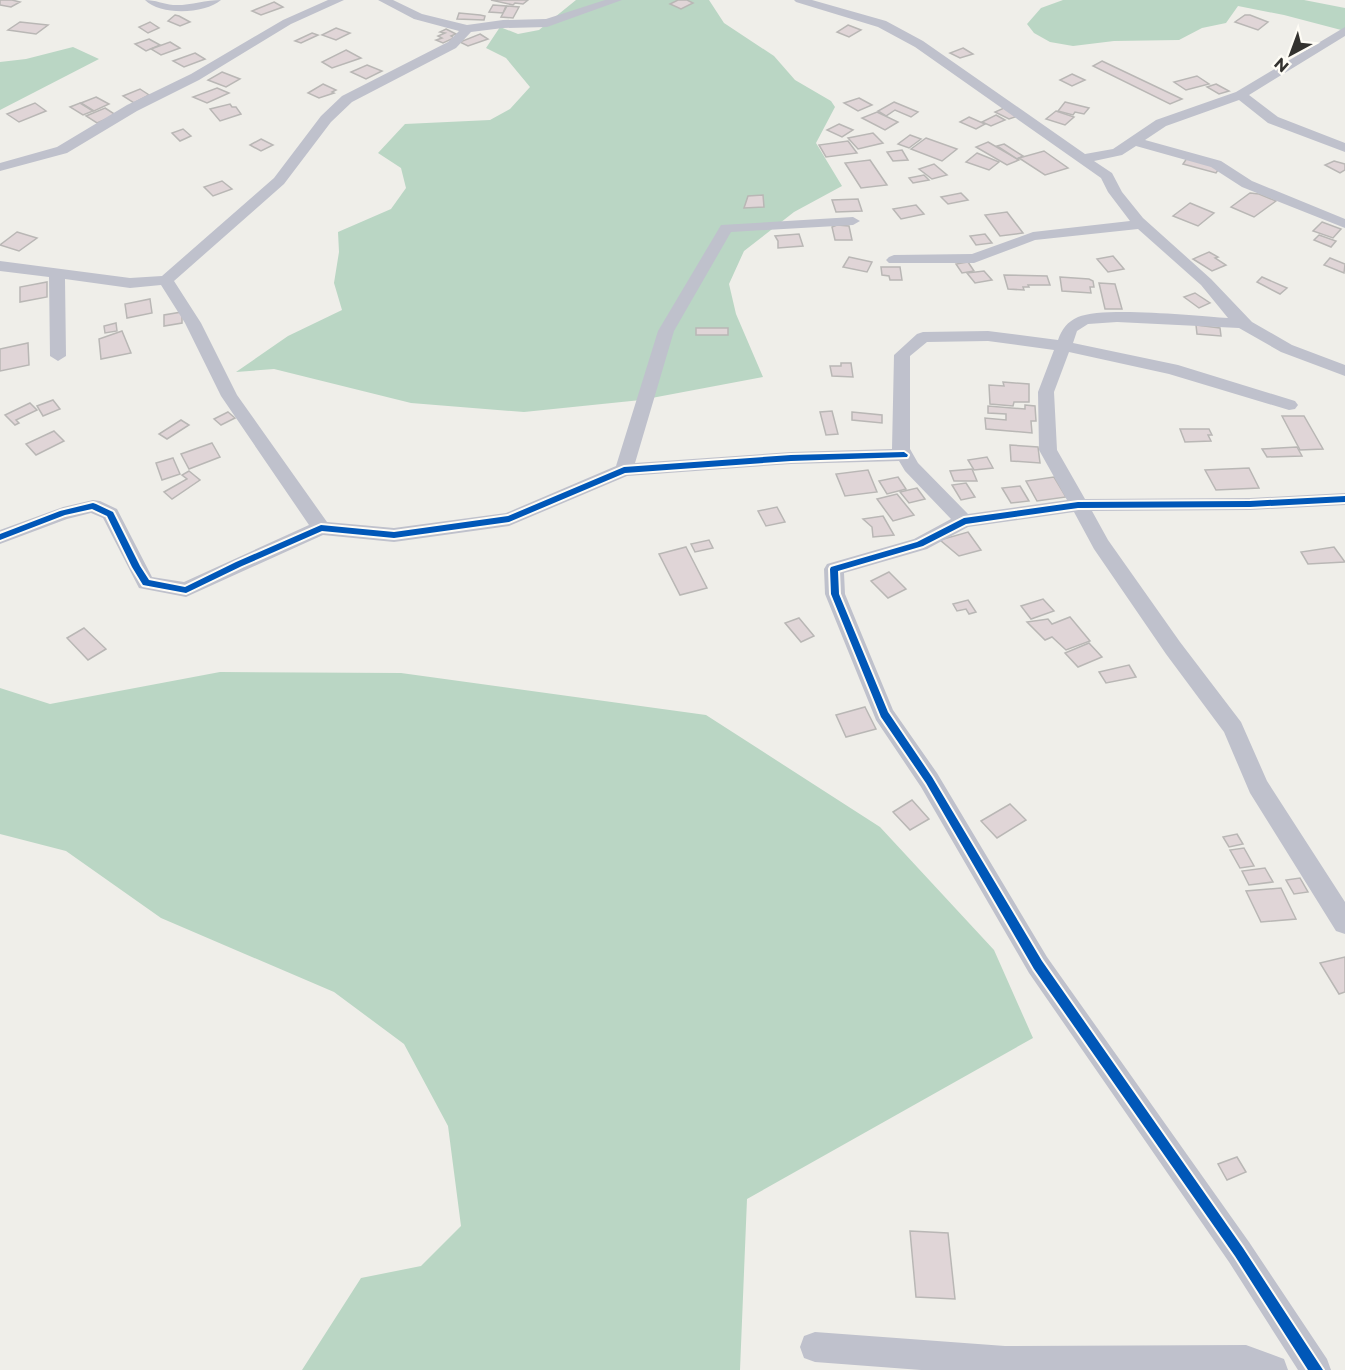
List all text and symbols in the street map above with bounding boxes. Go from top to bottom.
north arrow [1261,24,1321,84]
text: N [1270,54,1293,76]

